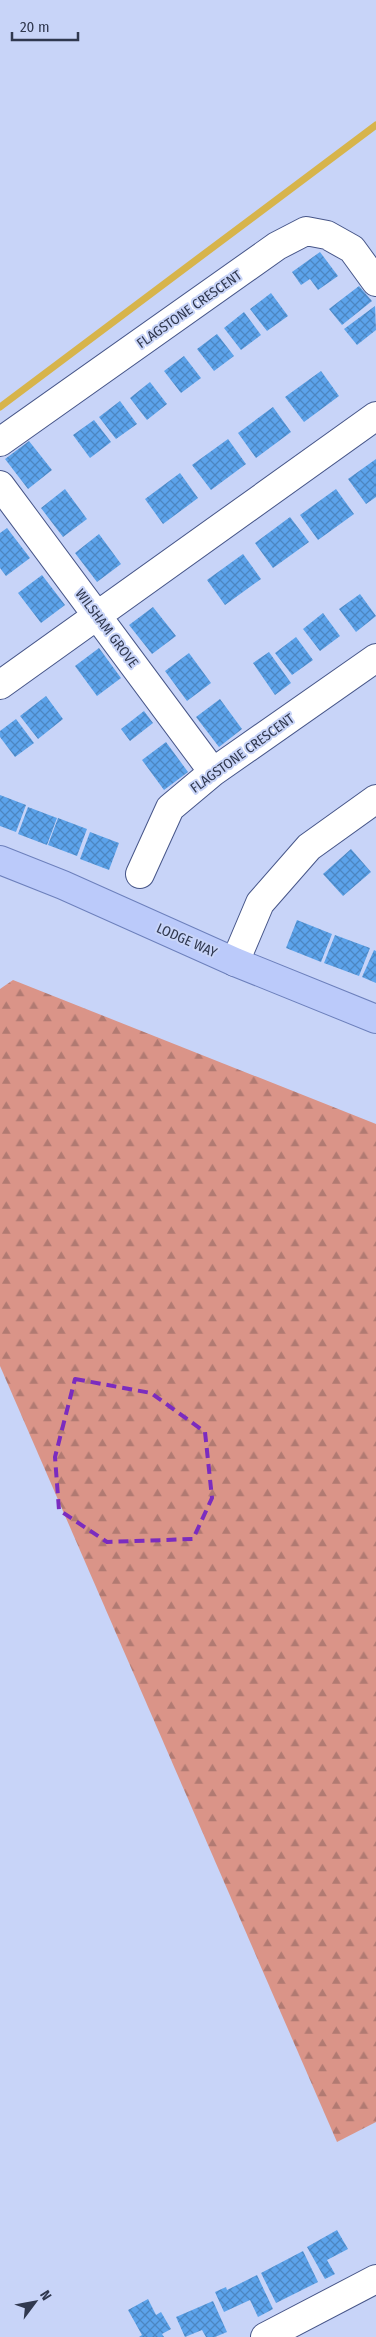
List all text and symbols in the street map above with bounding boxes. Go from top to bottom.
scale bar [12,10,79,42]
text: 20 m [20,18,50,36]
street label: FLAGSTONE CRESCENT [134,267,245,352]
street label: WILSHAM GROVE [71,586,142,671]
street label: FLAGSTONE CRESCENT [187,710,298,797]
street label: LODGE WAY [154,920,220,961]
north arrow [10,2277,60,2327]
text: N [36,2287,55,2303]

